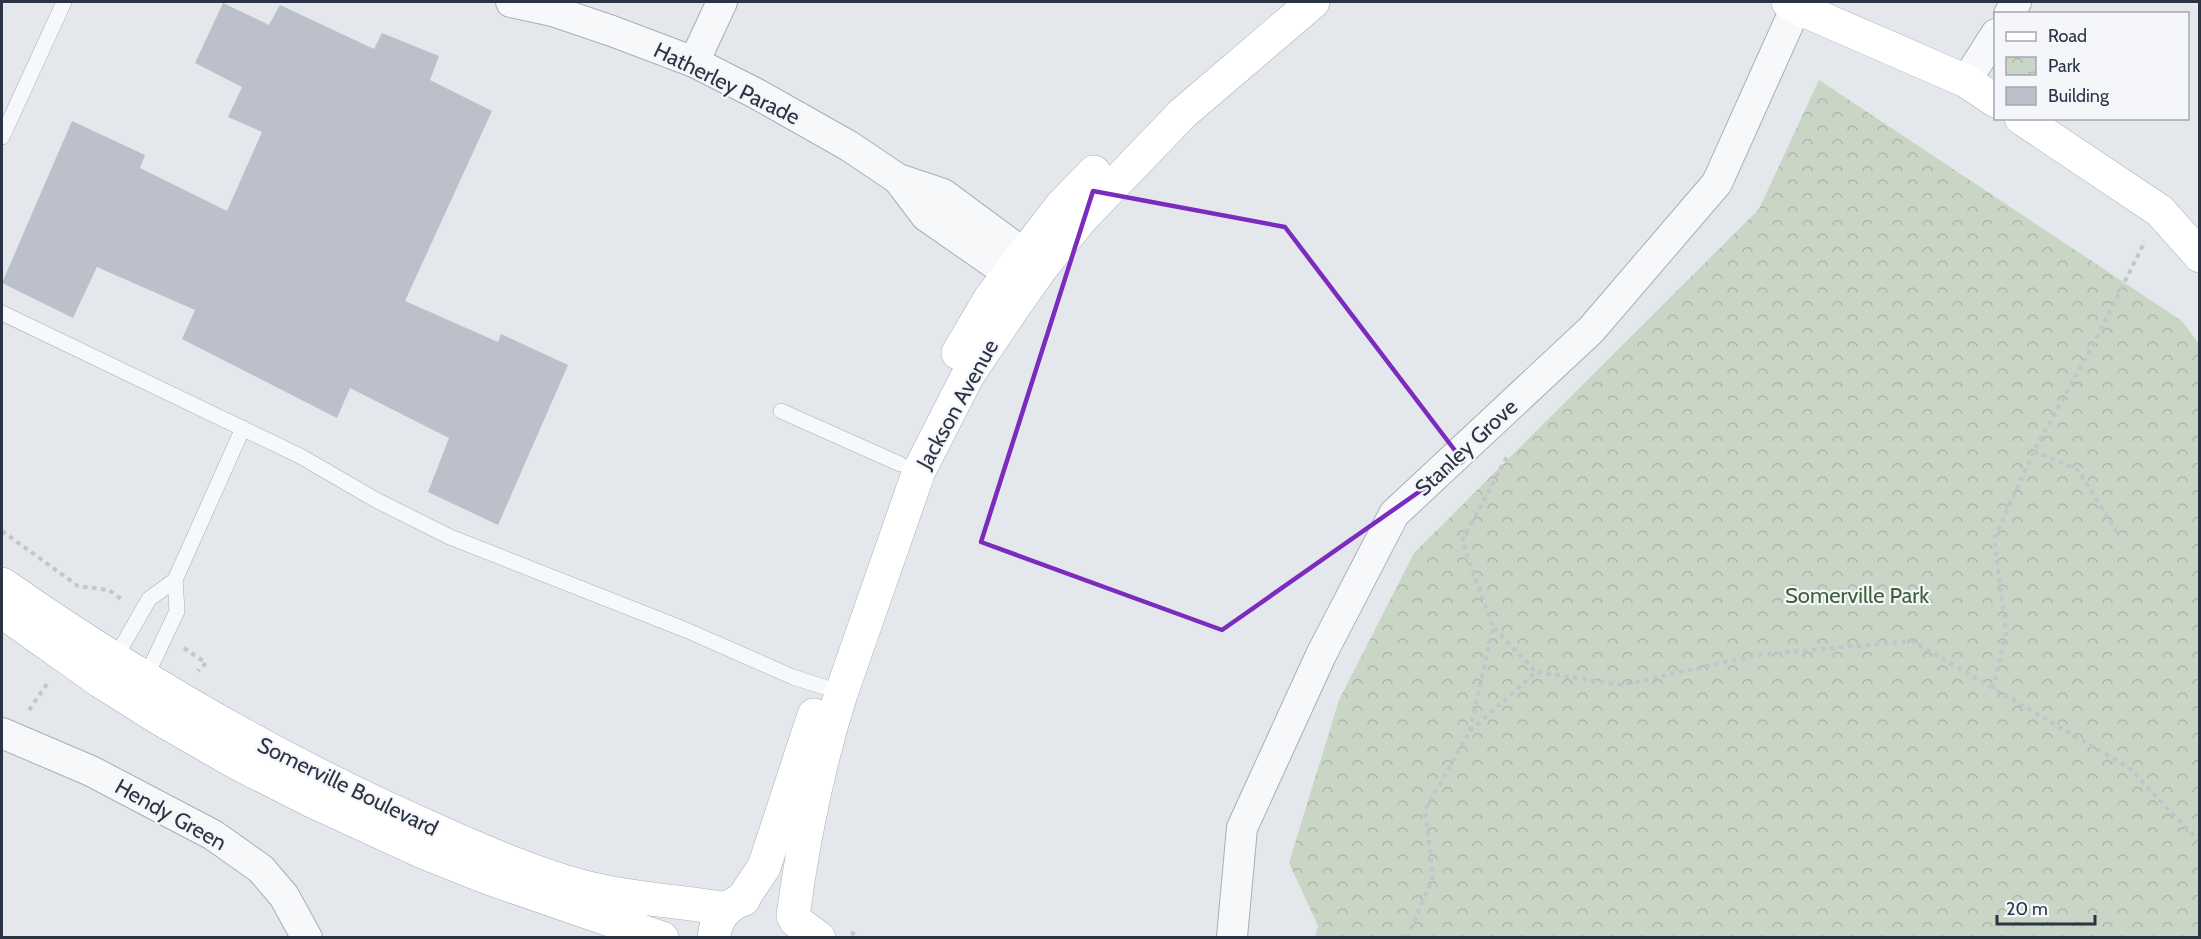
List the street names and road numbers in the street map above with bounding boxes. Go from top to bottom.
street label: Hatherley Parade [649,36,804,130]
street label: Jackson Avenue [910,335,1004,475]
street label: Stanley Grove [1410,393,1523,502]
street label: Somerville Boulevard [253,731,442,842]
street label: Hendy Green [110,773,231,856]

